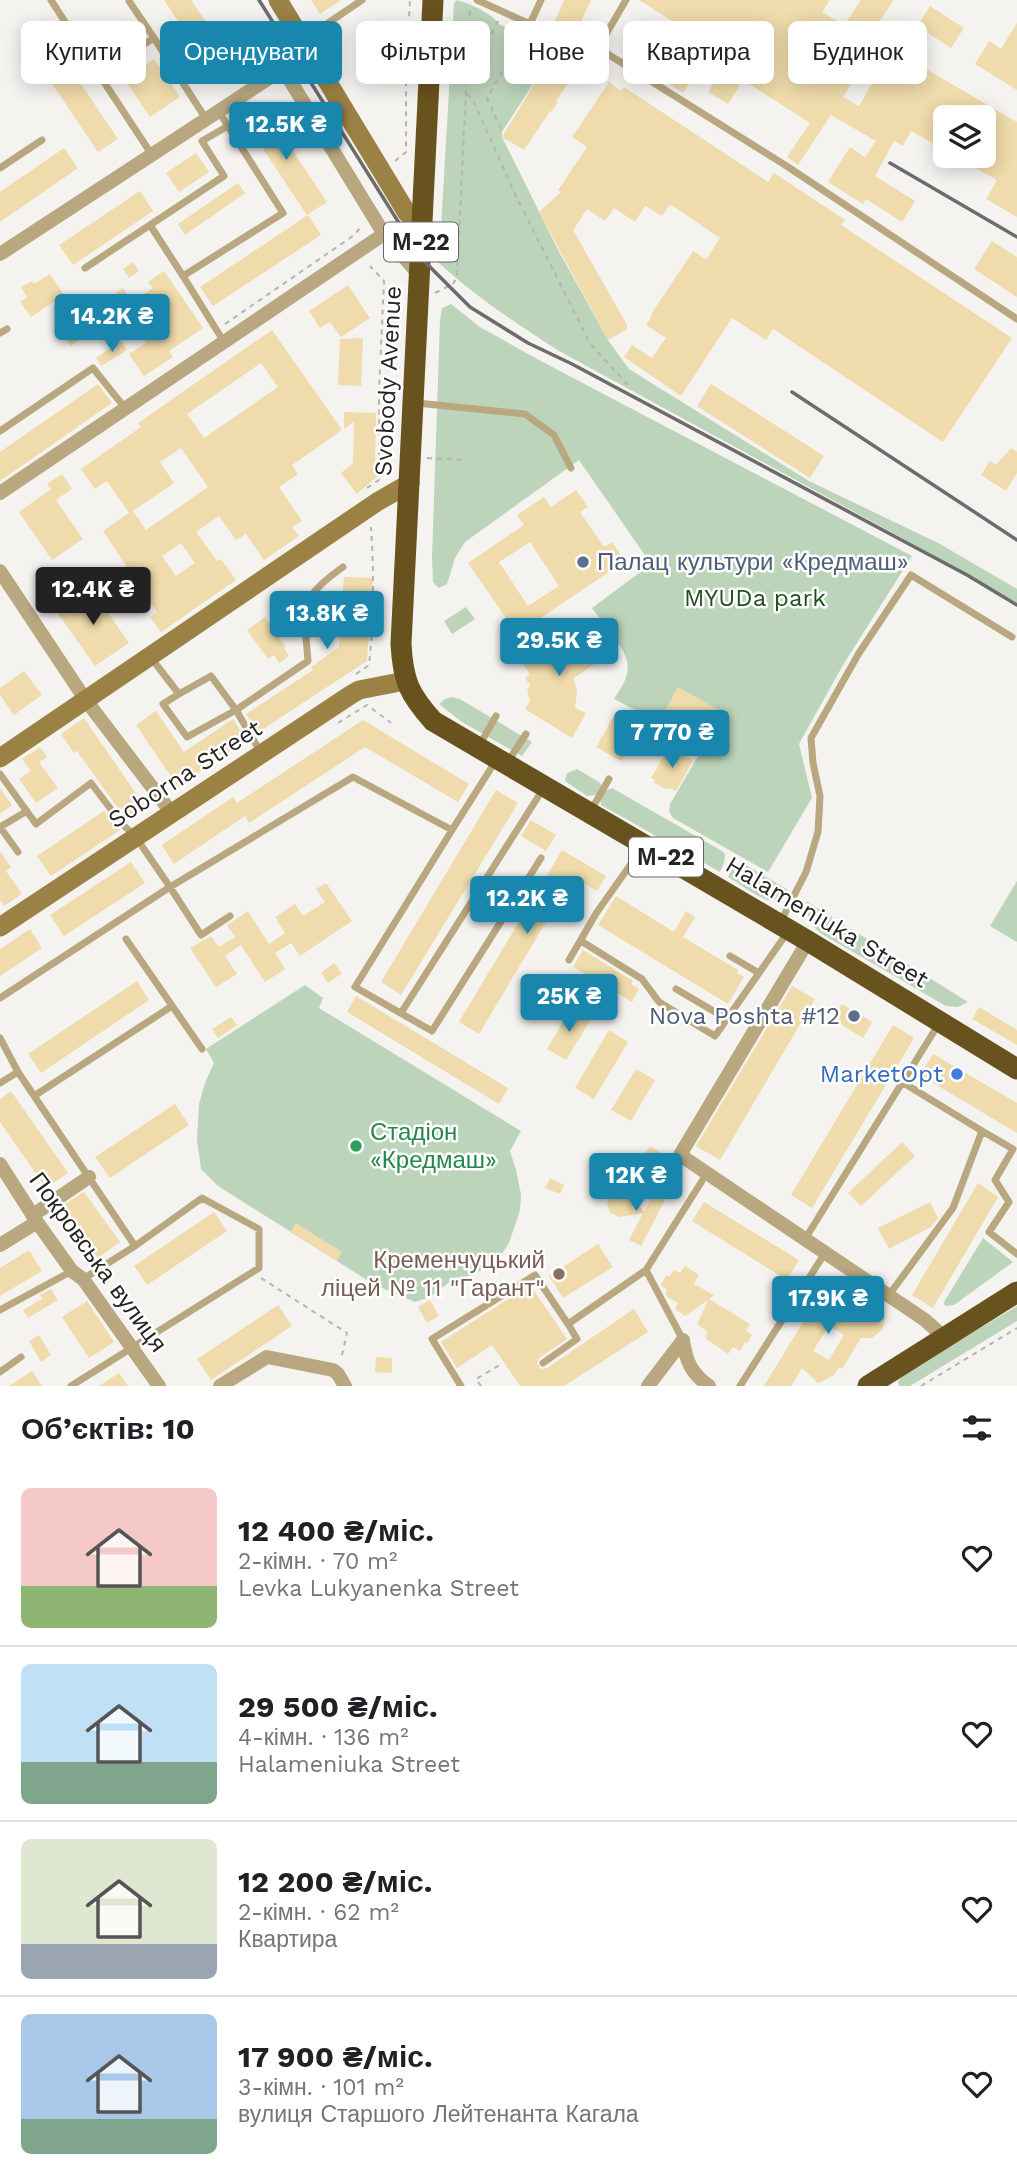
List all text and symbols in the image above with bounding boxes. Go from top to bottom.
chip: Купити [21,21,146,84]
chip: Орендувати [160,21,342,84]
chip: Фільтри [356,21,490,84]
chip: Нове [504,21,609,84]
chip: Квартира [623,21,774,84]
chip: Будинок [788,21,927,84]
pin: 12.5K ₴ [221,102,351,162]
map controls [933,105,996,168]
button: layers [933,105,996,168]
text: 12.5K ₴ [245,111,327,138]
road number: М-22 [384,222,458,262]
street label: Svobody Avenue [369,285,407,477]
pin: 14.2K ₴ [47,294,177,354]
text: 14.2K ₴ [71,303,153,330]
place label: Палац культури «Кредмаш» [597,548,909,576]
marker: Палац культури «Кредмаш» [575,554,591,570]
pin: 12.4K ₴ [28,568,158,627]
text: 12.4K ₴ [52,576,134,603]
park label: MYUDa park [684,584,826,612]
pin: 13.8K ₴ [262,592,392,651]
text: 13.8K ₴ [286,600,368,627]
pin: 29.5K ₴ [494,618,624,678]
text: 29.5K ₴ [516,627,602,654]
pin: 7 770 ₴ [607,710,737,770]
street label: Soborna Street [103,714,267,834]
text: 7 770 ₴ [630,719,714,746]
road number: М-22 [629,838,703,876]
street label: Halameniuka Street [721,850,933,994]
pin: 12.2K ₴ [462,876,592,936]
text: 12.2K ₴ [486,885,568,912]
pin: 25K ₴ [520,974,618,1034]
text: 25K ₴ [537,983,601,1010]
place label: Nova Poshta #12 [649,1002,840,1030]
marker: Nova Poshta #12 [846,1008,862,1024]
place label: MarketOpt [820,1060,943,1088]
marker: MarketOpt [949,1066,965,1082]
place label: Стадіон «Кредмаш» [370,1118,497,1174]
marker: Стадіон «Кредмаш» [348,1138,364,1154]
pin: 12K ₴ [587,1154,685,1213]
text: 12K ₴ [605,1162,667,1189]
street label: Покровська вулиця [23,1167,173,1357]
place label: Кременчуцький ліцей № 11 "Гарант" [321,1246,545,1302]
marker: Кременчуцький ліцей № 11 "Гарант" [551,1266,567,1282]
pin: 17.9K ₴ [763,1276,893,1336]
text: 17.9K ₴ [788,1285,868,1312]
icon: filters [958,1409,996,1447]
text: Об’єктів: 10 [21,1411,195,1446]
text: 12 400 ₴/міс. [238,1513,434,1548]
icon: home [77,1516,161,1600]
icon: heart [958,1539,996,1577]
text: 2-кімн. · 70 m² [238,1548,397,1575]
text: Levka Lukyanenka Street [238,1575,519,1602]
text: 29 500 ₴/міс. [238,1689,438,1724]
icon: home [77,1692,161,1776]
icon: heart [958,1715,996,1753]
text: 4-кімн. · 136 m² [238,1724,409,1751]
text: Halameniuka Street [238,1751,460,1778]
text: 12 200 ₴/міс. [238,1864,432,1899]
icon: home [77,1867,161,1951]
icon: heart [958,1890,996,1928]
text: 2-кімн. · 62 m² [238,1899,399,1926]
text: Квартира [238,1926,337,1953]
text: 17 900 ₴/міс. [238,2039,433,2074]
icon: home [77,2042,161,2126]
icon: heart [958,2065,996,2103]
text: 3-кімн. · 101 m² [238,2074,404,2101]
text: вулиця Старшого Лейтенанта Кагала [238,2101,639,2128]

